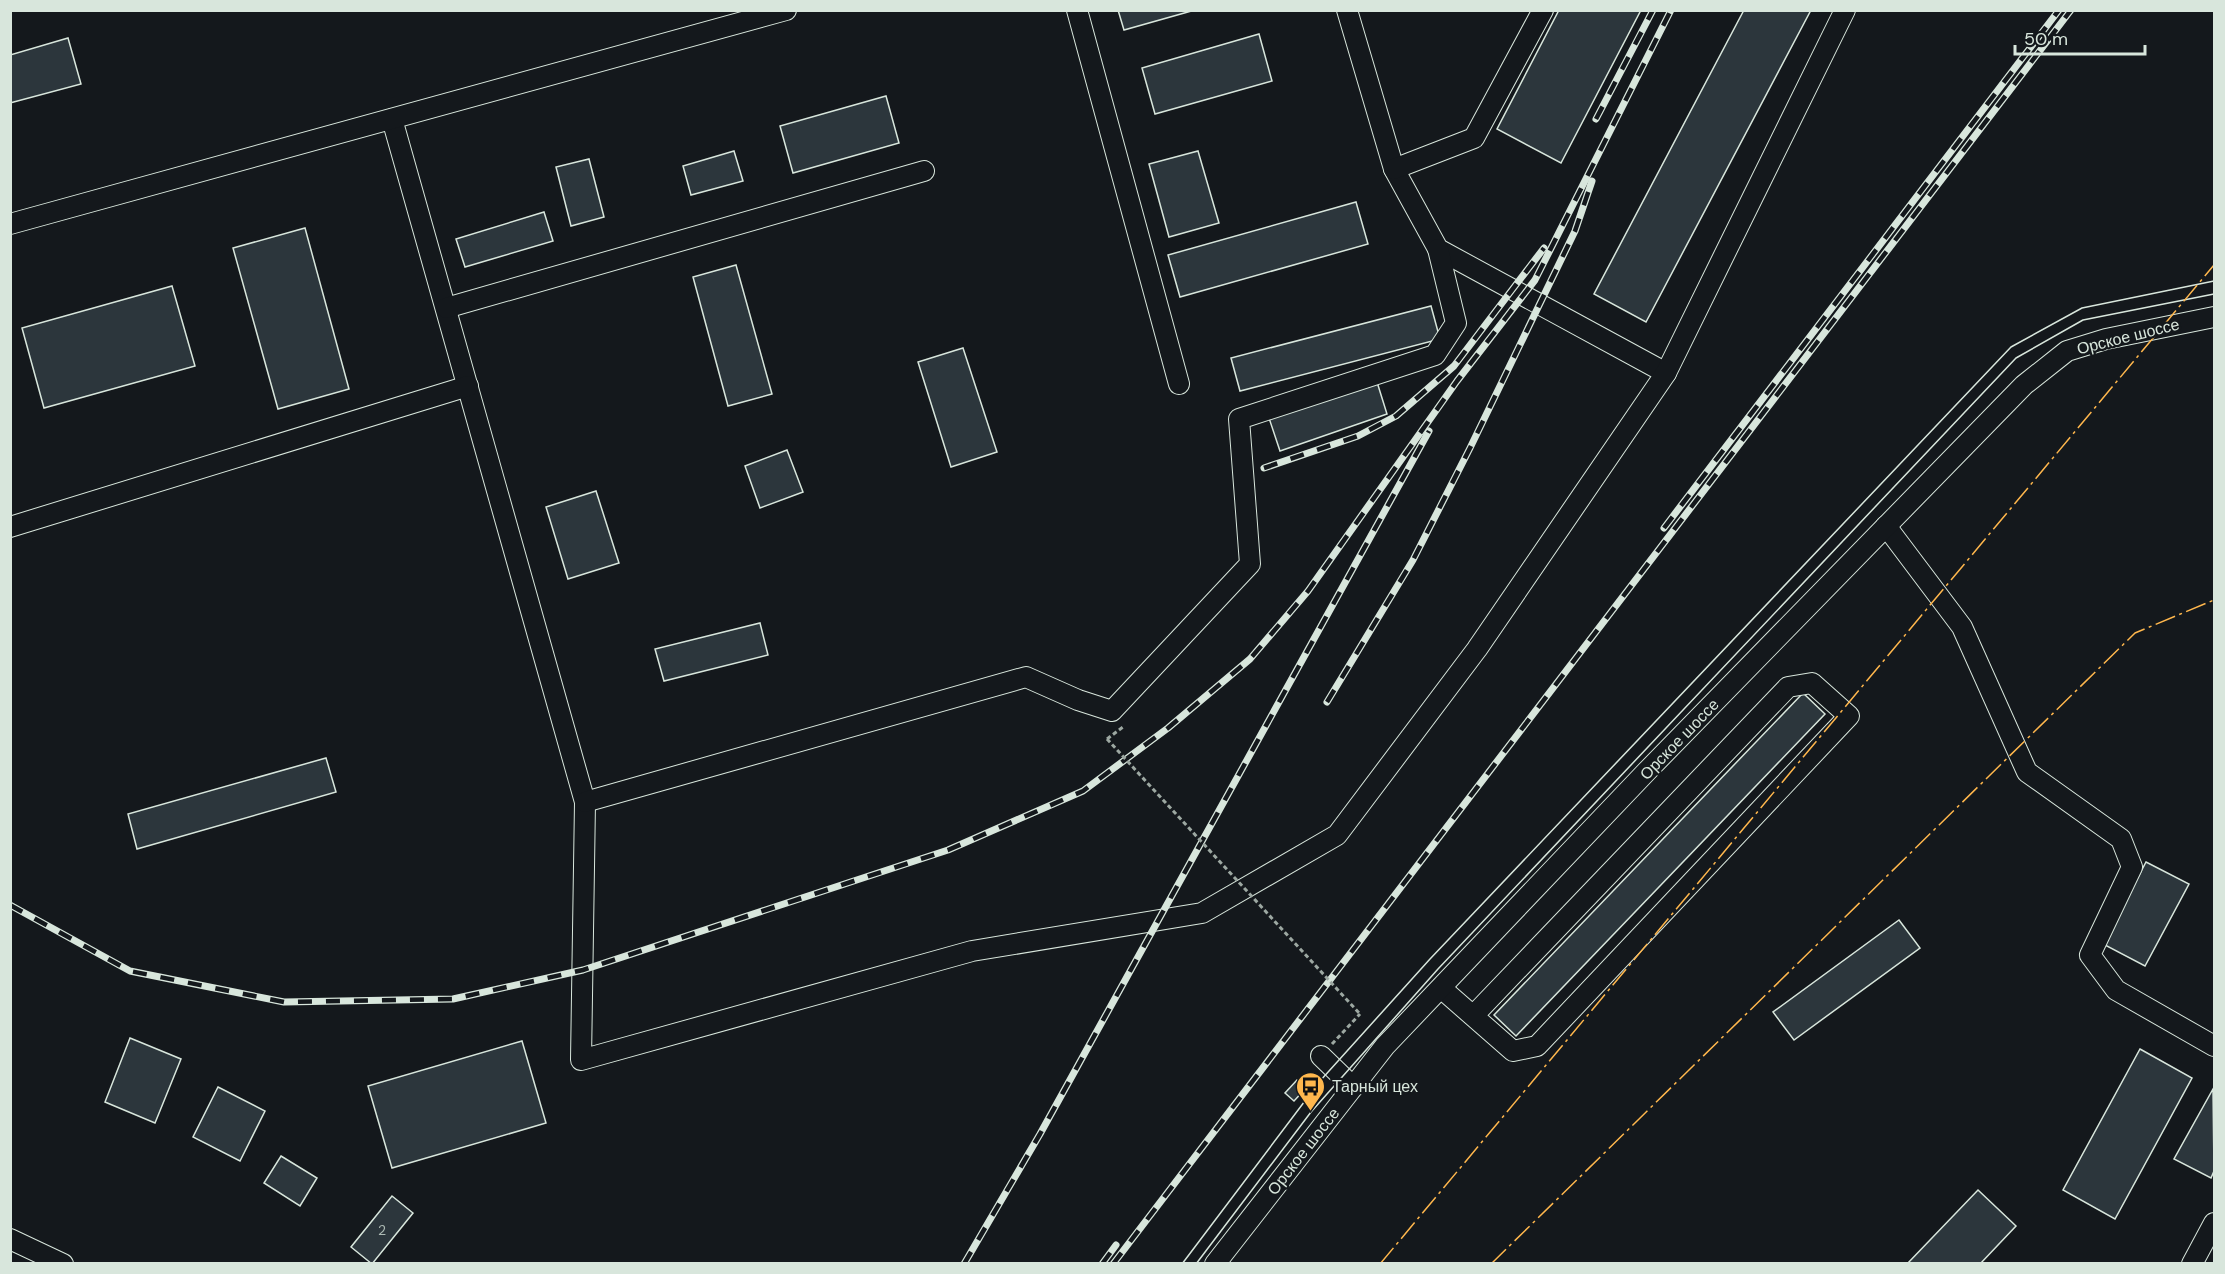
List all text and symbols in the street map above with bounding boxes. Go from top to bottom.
scale bar [2015,18,2146,56]
text: 50 m [2024,27,2068,51]
street label: Орское шоссе [2075,314,2182,359]
street label: Орское шоссе [1635,694,1724,784]
bus stop icon: Тарный цех [1295,1070,1327,1112]
place label: Тарный цех [1332,1076,1418,1097]
street label: Орское шоссе [1263,1103,1344,1199]
house number: 2 [378,1221,386,1239]

